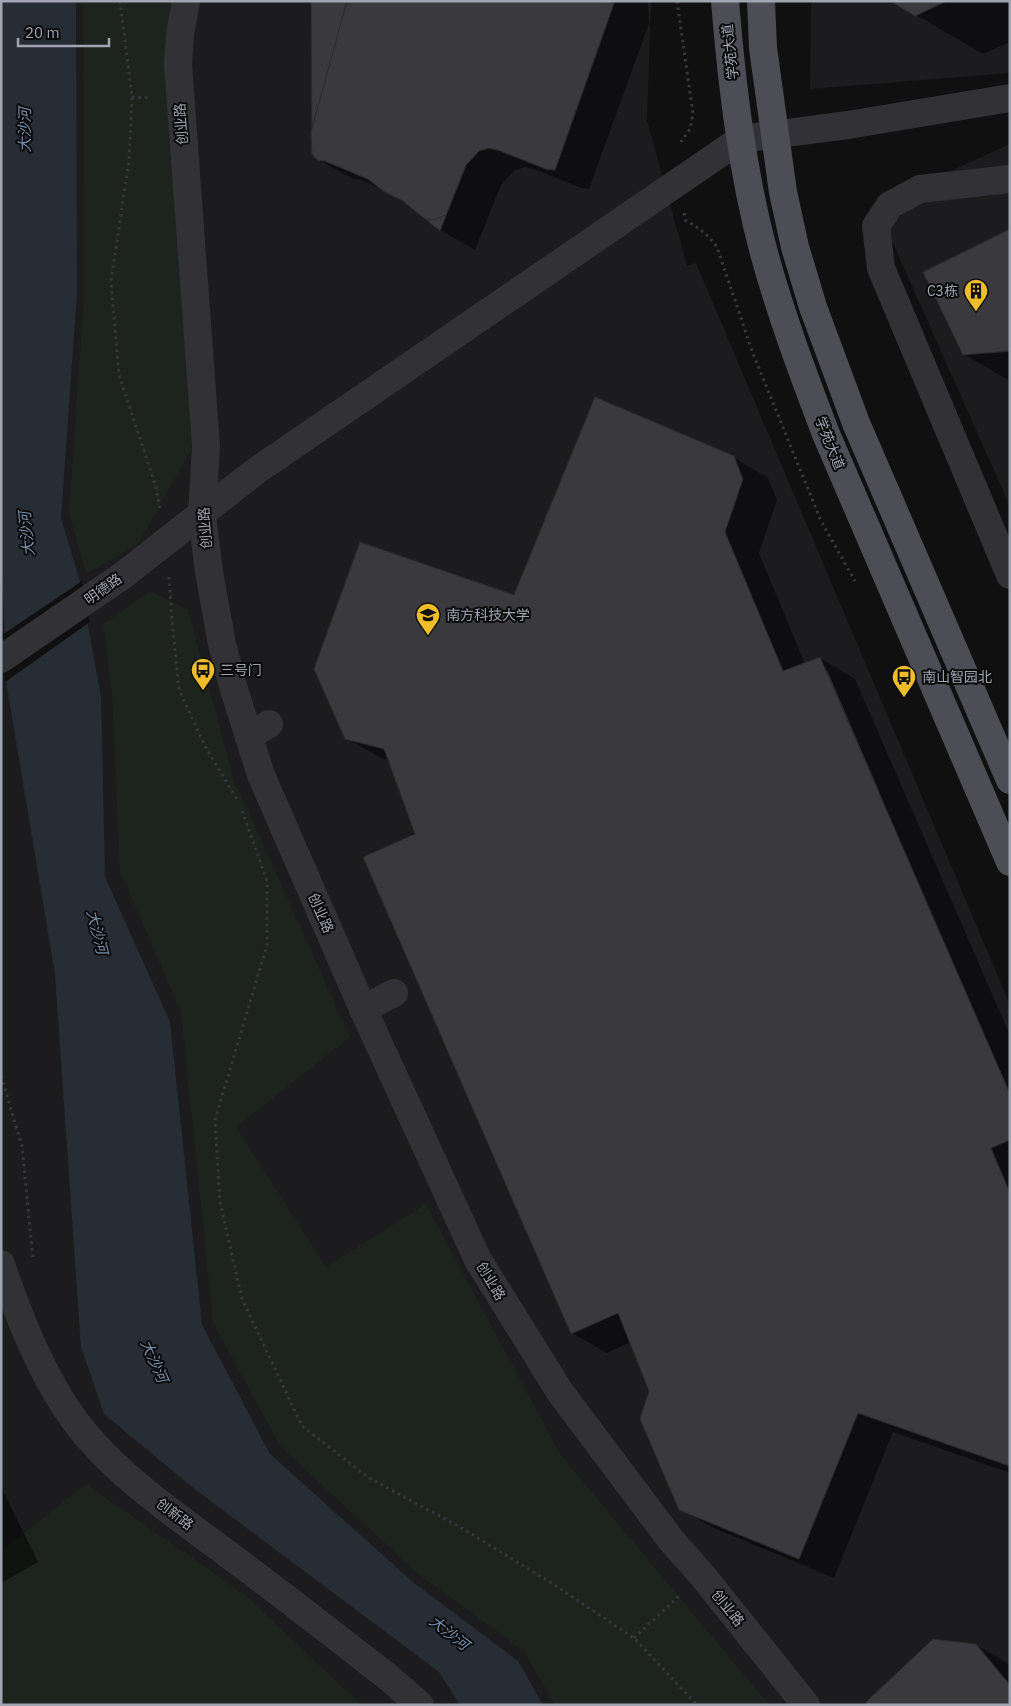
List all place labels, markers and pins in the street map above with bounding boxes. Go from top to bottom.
building icon: C3栋 [963,278,989,312]
place label: C3栋 [927,282,958,300]
school or university icon: 南方科技大学 [415,602,441,636]
place label: 南方科技大学 [446,606,530,624]
bus stop icon: 三号门 [190,657,216,691]
place label: 三号门 [220,661,262,679]
bus stop icon: 南山智园北 [891,664,917,698]
place label: 南山智园北 [922,668,992,686]

